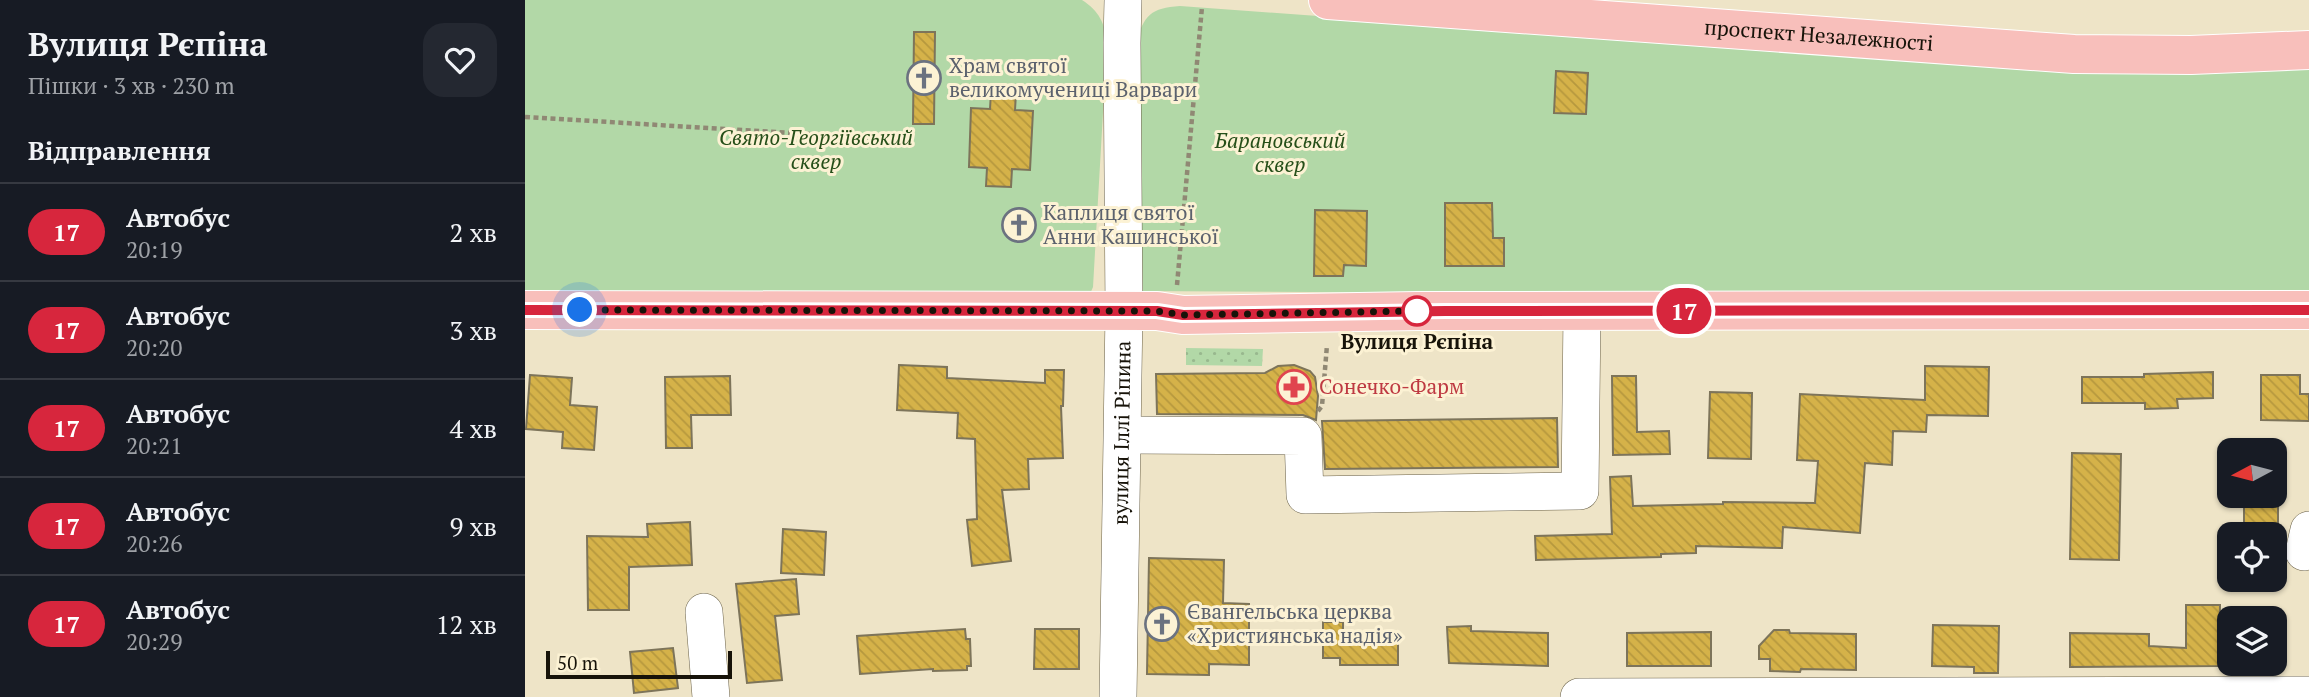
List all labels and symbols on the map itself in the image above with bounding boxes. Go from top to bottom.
street label: проспект Незалежності [1703,12,1934,57]
place label: Храм святої великомучениці Варвари [949,51,1198,103]
church icon: Храм святої великомучениці Варвари [905,59,943,97]
park label: Свято-Георгіївський сквер [719,123,913,175]
park label: Барановський сквер [1214,126,1345,178]
place label: Каплиця cвятої Анни Кашинської [1043,198,1219,250]
church icon: Каплиця cвятої Анни Кашинської [1000,206,1038,244]
line badge: 17 [1653,288,1715,334]
your location [562,292,597,327]
marker: Вулиця Рєпіна [1402,296,1432,326]
place label: Вулиця Рєпіна [1341,327,1494,355]
street label: вулиця Іллі Ріпина [1106,340,1137,525]
pharmacy icon: Сонечко-Фарм [1275,368,1313,406]
place label: Сонечко-Фарм [1319,372,1464,400]
north arrow [2217,438,2287,508]
place label: Євангельська церква «Християнська надія» [1187,597,1403,649]
church icon: Євангельська церква «Християнська надія» [1143,605,1181,643]
scale bar [546,648,731,680]

